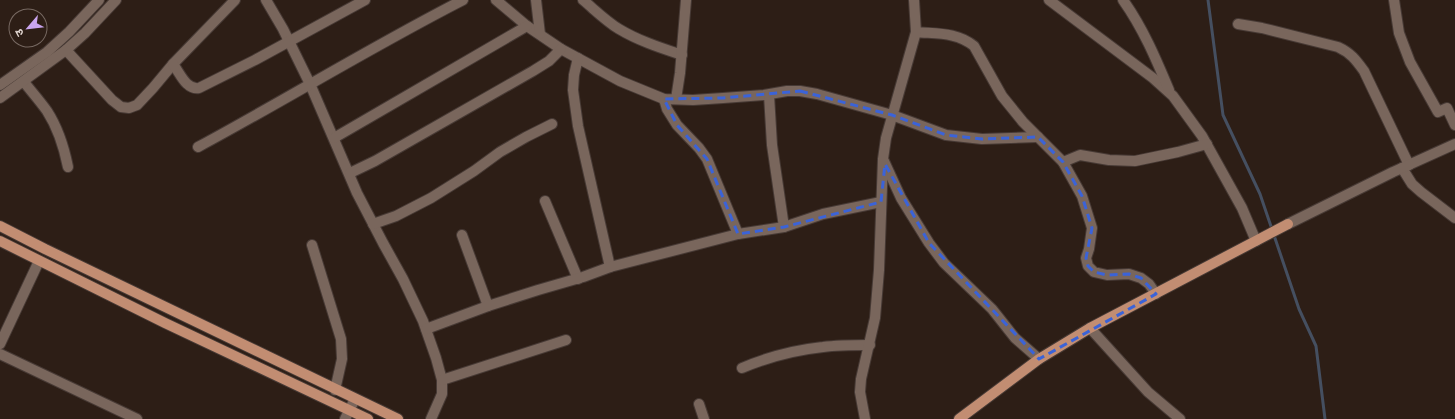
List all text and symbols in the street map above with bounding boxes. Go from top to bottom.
north arrow [8,8,48,48]
text: उ [12,26,27,38]

